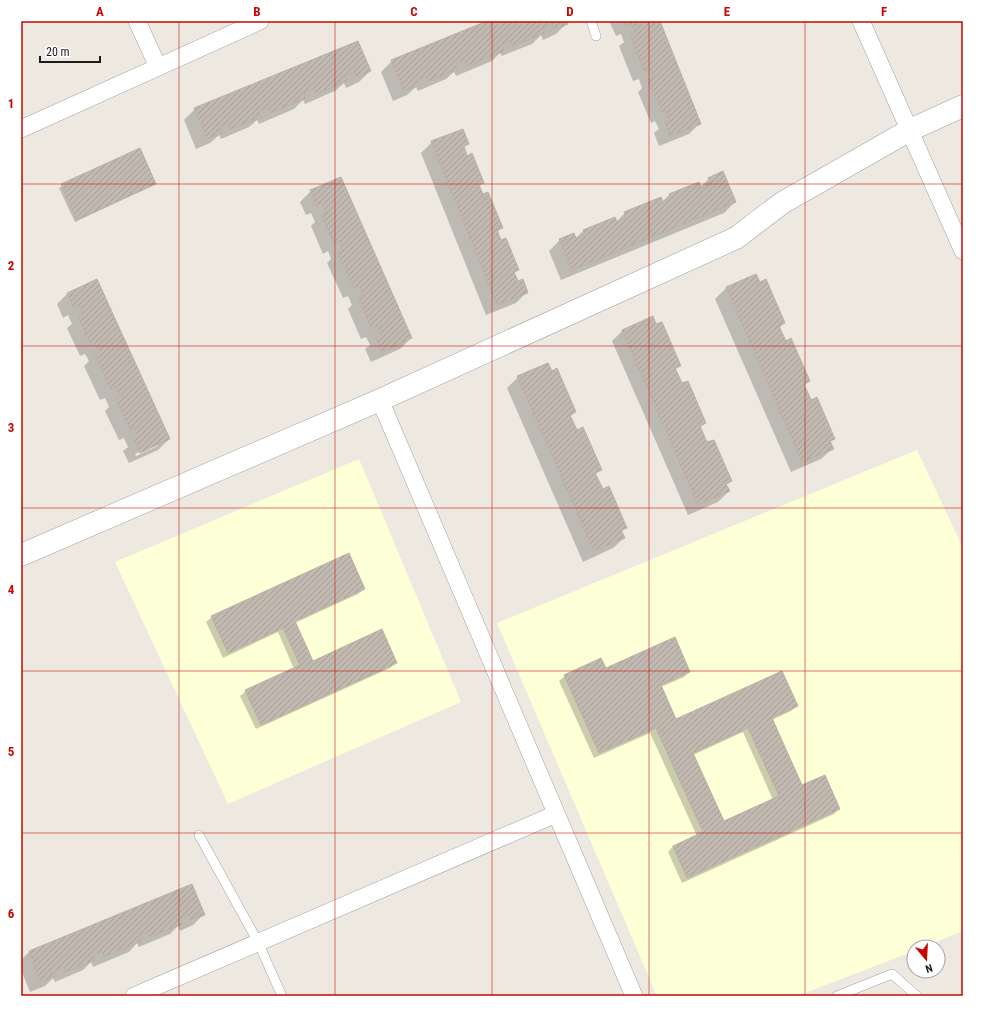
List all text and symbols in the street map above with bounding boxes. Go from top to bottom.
text: A [96,4,104,19]
text: B [253,4,261,19]
text: C [410,4,418,19]
text: D [566,4,574,19]
text: E [724,4,731,19]
text: F [881,4,887,19]
scale bar [40,38,100,64]
text: 20 m [46,45,70,59]
text: 1 [8,96,14,111]
text: 2 [8,258,15,273]
text: 3 [8,420,14,435]
text: 4 [8,582,15,597]
text: 5 [8,744,15,759]
text: 6 [8,906,15,921]
north arrow [906,939,946,979]
text: N [923,961,934,975]

